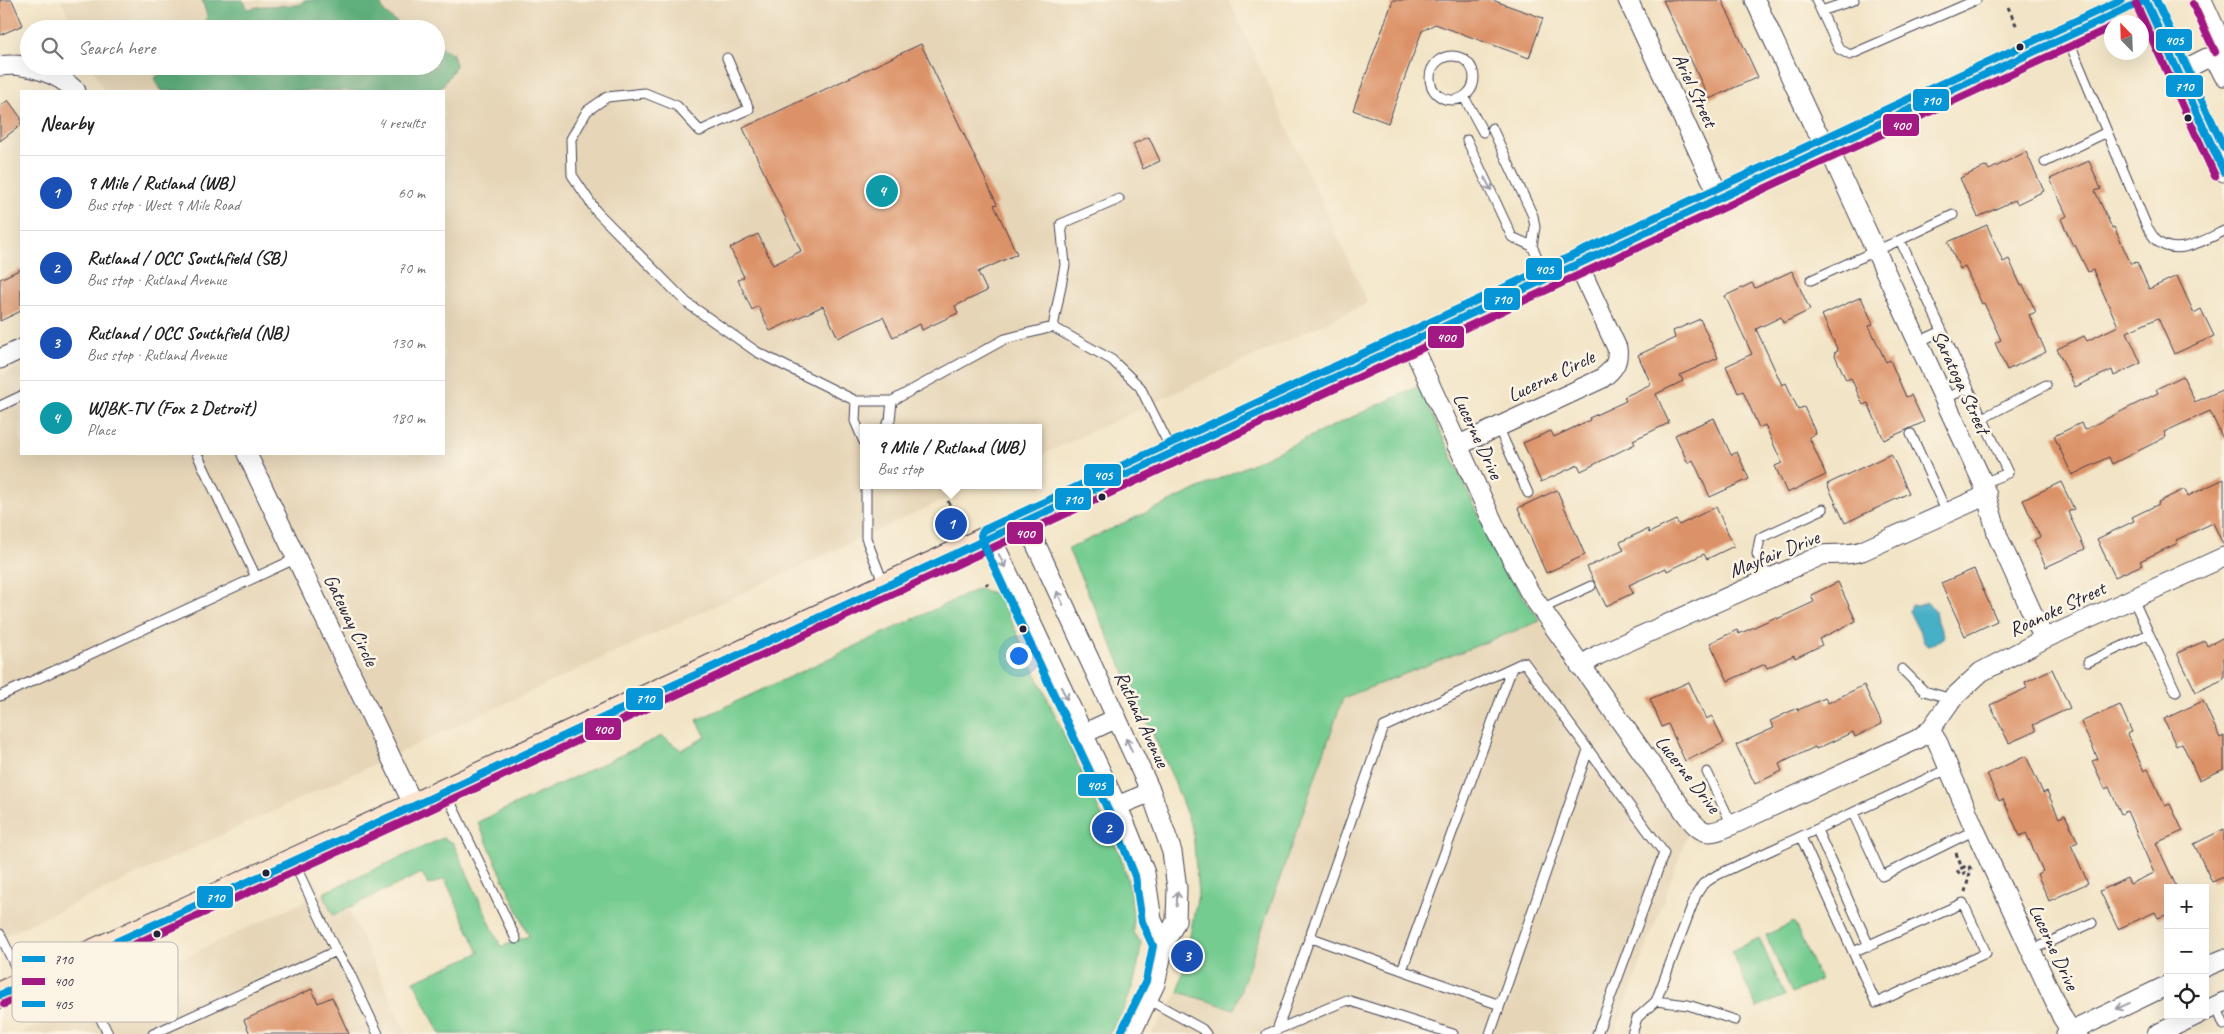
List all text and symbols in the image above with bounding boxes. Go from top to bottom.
north arrow [2104,15,2149,60]
search box [20,20,445,75]
line badge: 405 [2155,28,2193,52]
text: 405 [2165,32,2185,49]
icon: search [38,34,66,62]
text: Search here [78,36,155,60]
unlabelled marker [2015,42,2025,52]
street label: Ariel Street [1667,49,1724,133]
line badge: 710 [2165,74,2204,98]
text: 710 [2175,78,2195,95]
line badge: 710 [1912,88,1950,112]
text: 710 [1922,92,1942,109]
text: Nearby [40,110,93,136]
text: 4 results [378,113,425,133]
line badge: 400 [1882,113,1920,137]
unlabelled marker [2183,113,2193,123]
text: 400 [1892,117,1912,134]
text: 9 Mile / Rutland (WB) [87,171,234,195]
pin: 4 [866,172,898,210]
one-way arrow [1484,176,1494,191]
text: 1 [52,183,60,203]
text: 60 m [398,183,425,203]
text: Bus stop · West 9 Mile Road [87,195,240,215]
text: Rutland / OCC Southfield (SB) [87,246,286,270]
line badge: 405 [1525,257,1563,281]
text: 2 [52,258,60,278]
text: 70 m [398,258,425,278]
text: 405 [1535,261,1555,278]
text: Bus stop · Rutland Avenue [87,270,226,290]
line badge: 710 [1483,287,1521,311]
text: 710 [1493,291,1513,308]
text: Rutland / OCC Southfield (NB) [87,321,288,345]
line badge: 400 [1427,325,1465,349]
street label: Saratoga Street [1926,326,1997,441]
text: 400 [1437,329,1457,346]
text: 3 [52,333,60,353]
text: 130 m [391,333,425,353]
street label: Lucerne Circle [1503,344,1600,408]
text: Bus stop · Rutland Avenue [87,345,226,365]
street label: Lucerne Drive [1447,389,1509,484]
text: WJBK-TV (Fox 2 Detroit) [87,396,255,420]
text: 4 [52,408,60,428]
text: 180 m [391,408,425,428]
text: Place [87,420,115,440]
popup [860,424,1042,489]
text: 9 Mile / Rutland (WB) [877,435,1025,459]
text: Bus stop [877,459,923,479]
line badge: 405 [1083,463,1122,487]
text: 405 [1094,467,1114,484]
line badge: 710 [1054,487,1092,511]
text: 710 [1064,491,1084,508]
unlabelled marker [1097,492,1107,502]
pin: 1 [935,505,967,543]
line badge: 400 [1006,521,1044,545]
street label: Mayfair Drive [1725,524,1824,583]
text: 400 [1016,525,1036,542]
one-way arrow [998,553,1007,568]
street label: Gateway Circle [318,570,385,671]
street label: Roanoke Street [2005,575,2111,642]
one-way arrow [1055,591,1065,606]
unlabelled marker [1018,624,1028,634]
your location [1006,643,1032,669]
street label: Rutland Avenue [1109,667,1176,772]
one-way arrow [1059,685,1069,700]
line badge: 710 [625,687,664,711]
text: 710 [636,690,656,707]
line badge: 400 [584,717,622,741]
text: 400 [594,721,614,738]
street label: Lucerne Drive [1650,730,1727,819]
one-way arrow [1124,738,1134,753]
line badge: 405 [1077,773,1115,797]
text: 405 [1087,777,1107,794]
pin: 2 [1092,809,1124,847]
unlabelled marker [261,868,271,878]
map controls [2164,884,2209,1019]
button: + [2164,884,2209,929]
line badge: 710 [196,885,234,909]
text: 710 [206,889,226,906]
one-way arrow [1172,891,1182,907]
street label: Lucerne Drive [2023,900,2085,995]
unlabelled marker [152,929,162,939]
button: − [2164,929,2209,974]
pin: 3 [1171,937,1203,975]
legend [12,942,178,1022]
text: 710 [54,951,75,968]
text: 400 [54,973,75,990]
button: locate [2164,974,2209,1019]
text: 405 [54,996,74,1013]
one-way arrow [2116,1001,2131,1011]

